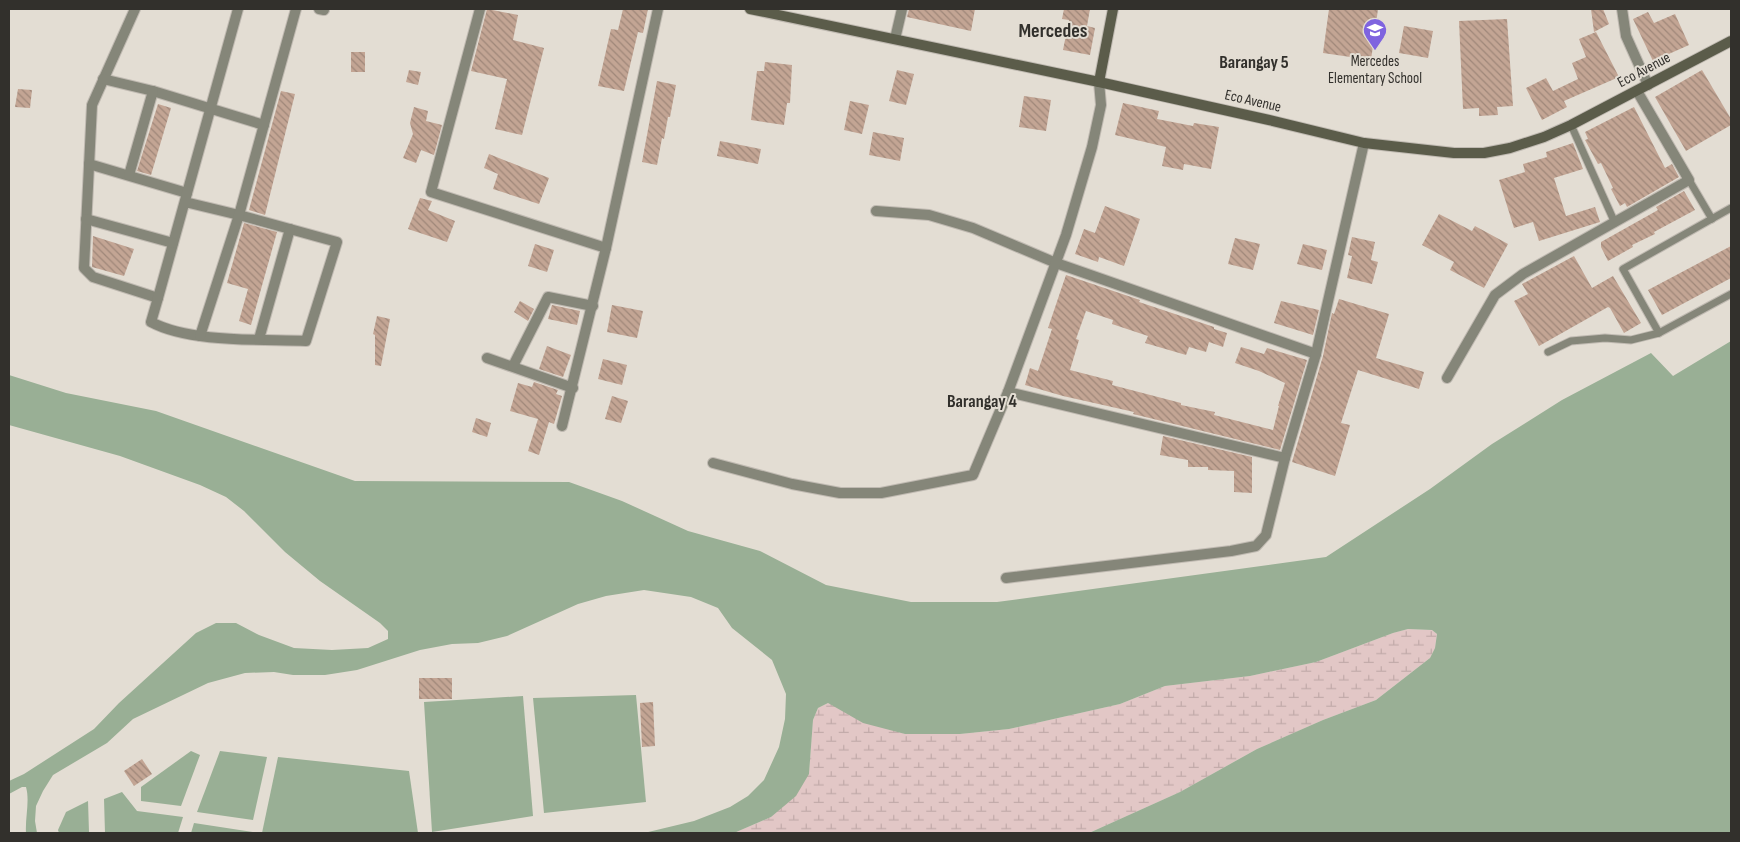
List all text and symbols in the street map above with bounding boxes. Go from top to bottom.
school or university icon: Mercedes Elementary School [1362,17,1388,51]
district label: Mercedes [1018,19,1088,43]
street label: Eco Avenue [1614,48,1674,92]
district label: Barangay 5 [1219,52,1289,73]
place label: Mercedes Elementary School [1328,52,1422,88]
street label: Eco Avenue [1223,85,1283,117]
district label: Barangay 4 [947,391,1018,412]

